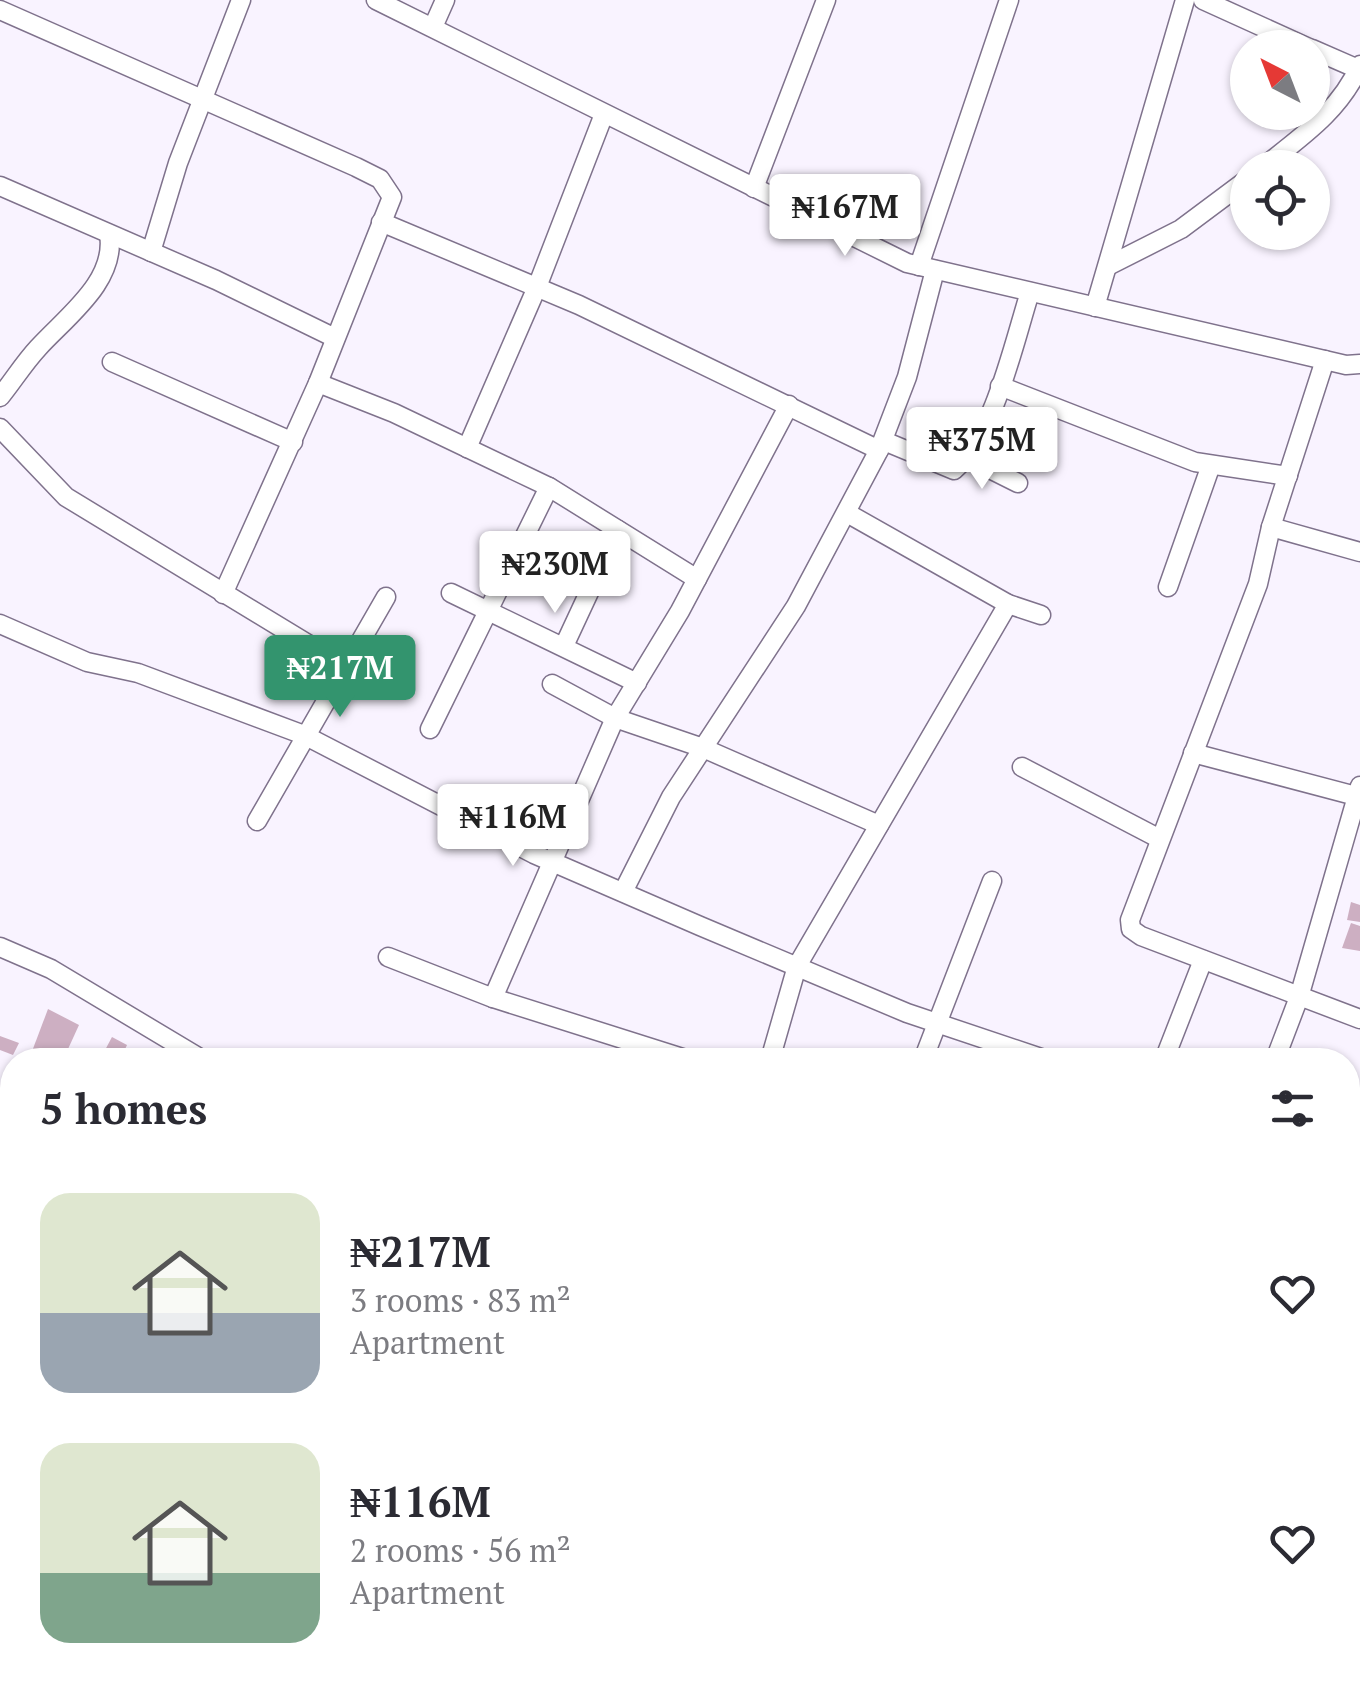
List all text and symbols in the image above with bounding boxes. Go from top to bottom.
north arrow [1230,30,1330,130]
map controls [1230,30,1330,250]
button: locate [1230,150,1330,250]
pin: ₦167M [775,174,915,259]
text: ₦167M [791,185,899,227]
pin: ₦375M [912,407,1052,492]
text: ₦375M [928,418,1036,460]
pin: ₦230M [485,531,625,616]
text: ₦230M [501,542,609,584]
pin: ₦217M [270,635,410,720]
text: ₦217M [286,646,394,688]
pin: ₦116M [443,784,583,869]
text: ₦116M [459,795,567,837]
text: 5 homes [40,1080,207,1136]
icon: filters [1265,1081,1320,1136]
text: ₦217M [350,1223,491,1279]
icon: home [120,1233,240,1353]
icon: heart [1265,1266,1320,1321]
text: 3 rooms · 83 m² [350,1279,571,1321]
text: Apartment [350,1321,505,1363]
text: ₦116M [350,1473,491,1529]
icon: home [120,1483,240,1603]
icon: heart [1265,1516,1320,1571]
text: 2 rooms · 56 m² [350,1529,571,1571]
text: Apartment [350,1571,505,1613]

